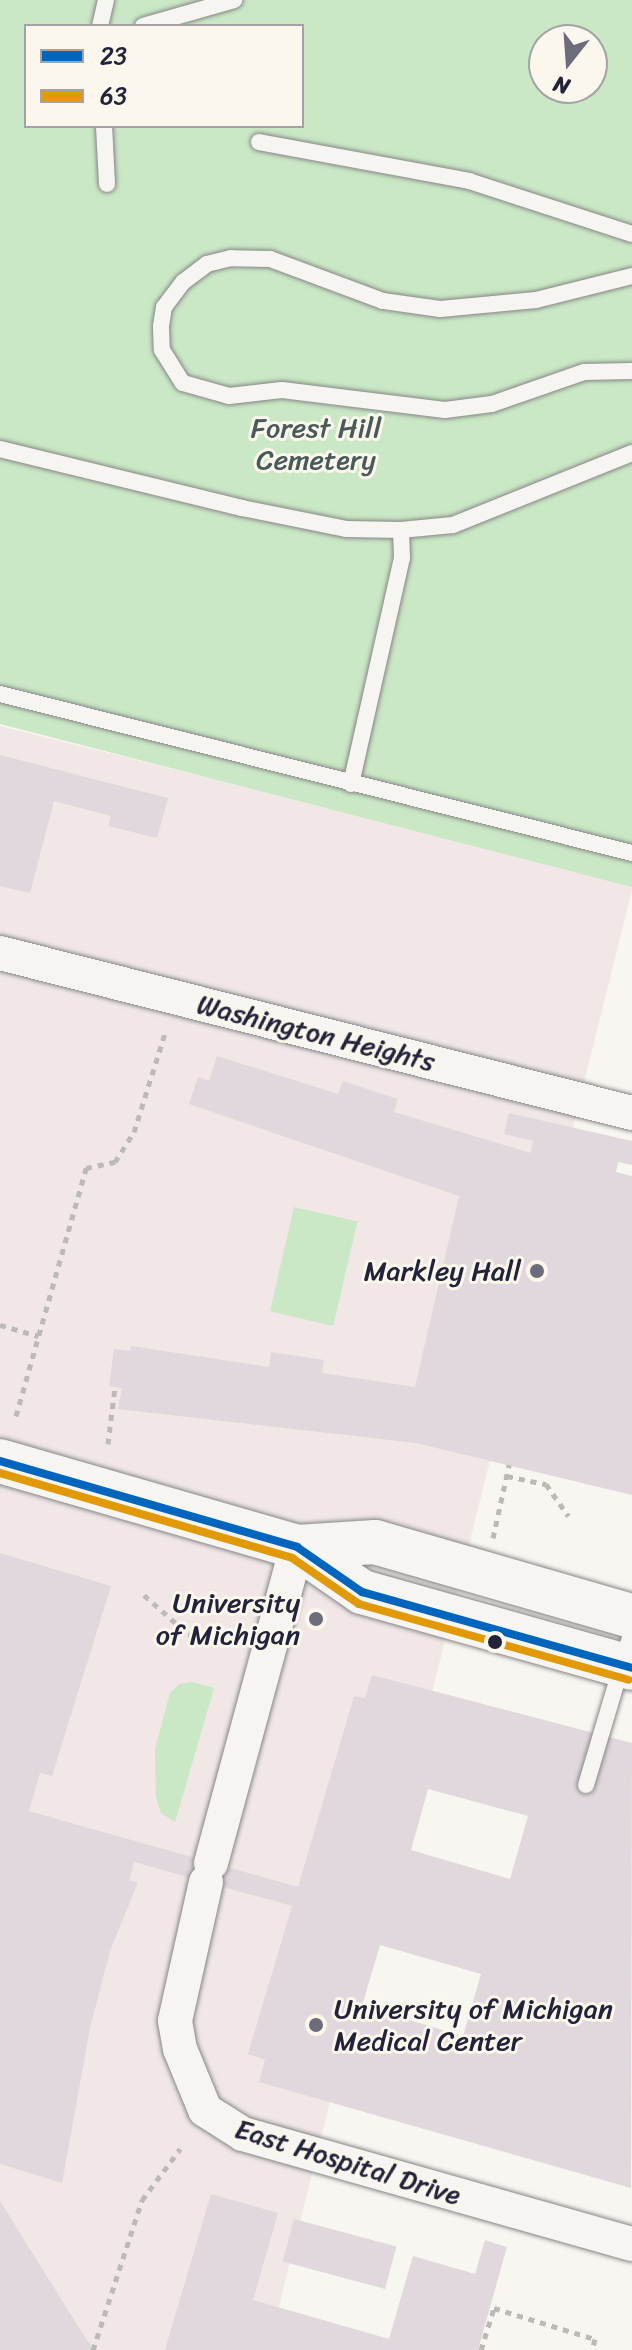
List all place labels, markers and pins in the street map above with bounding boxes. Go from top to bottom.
place label: Markley Hall [364,1254,521,1288]
marker: Markley Hall [528,1262,546,1280]
place label: University of Michigan [156,1586,300,1652]
marker: University of Michigan [307,1610,325,1628]
unlabelled marker [487,1634,503,1650]
place label: University of Michigan Medical Center [334,1992,613,2058]
marker: University of Michigan Medical Center [305,2014,327,2036]

